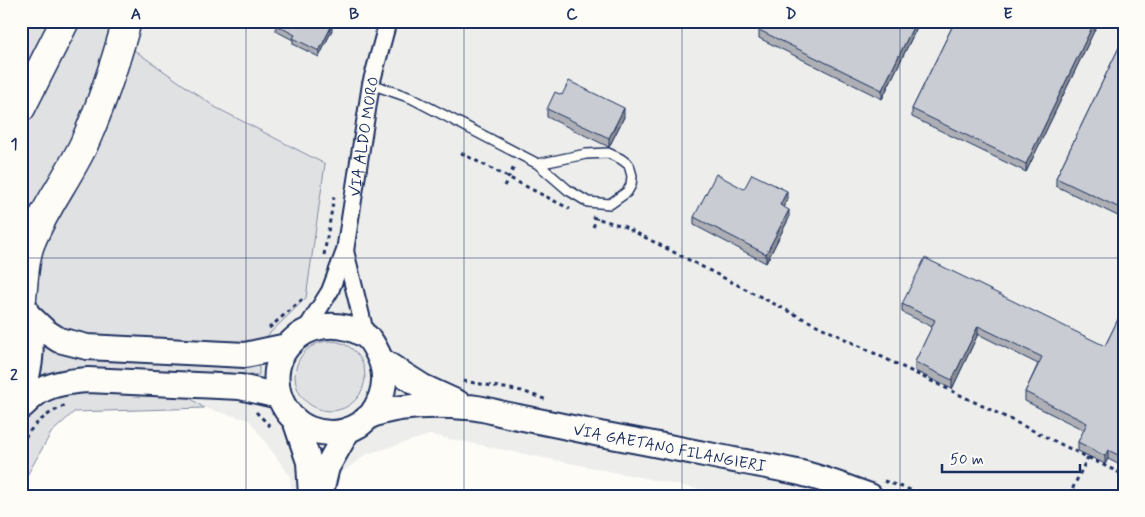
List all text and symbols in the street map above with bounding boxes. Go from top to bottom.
text: A [131,4,141,25]
text: B [349,4,359,25]
text: C [566,4,578,25]
text: D [785,4,797,25]
text: E [1003,4,1013,25]
street label: VIA ALDO MORO [345,74,385,198]
text: 1 [10,134,18,155]
text: 2 [10,365,18,386]
street label: VIA GAETANO FILANGIERI [571,419,768,478]
scale bar [942,442,1080,474]
text: 50 m [950,450,984,470]

